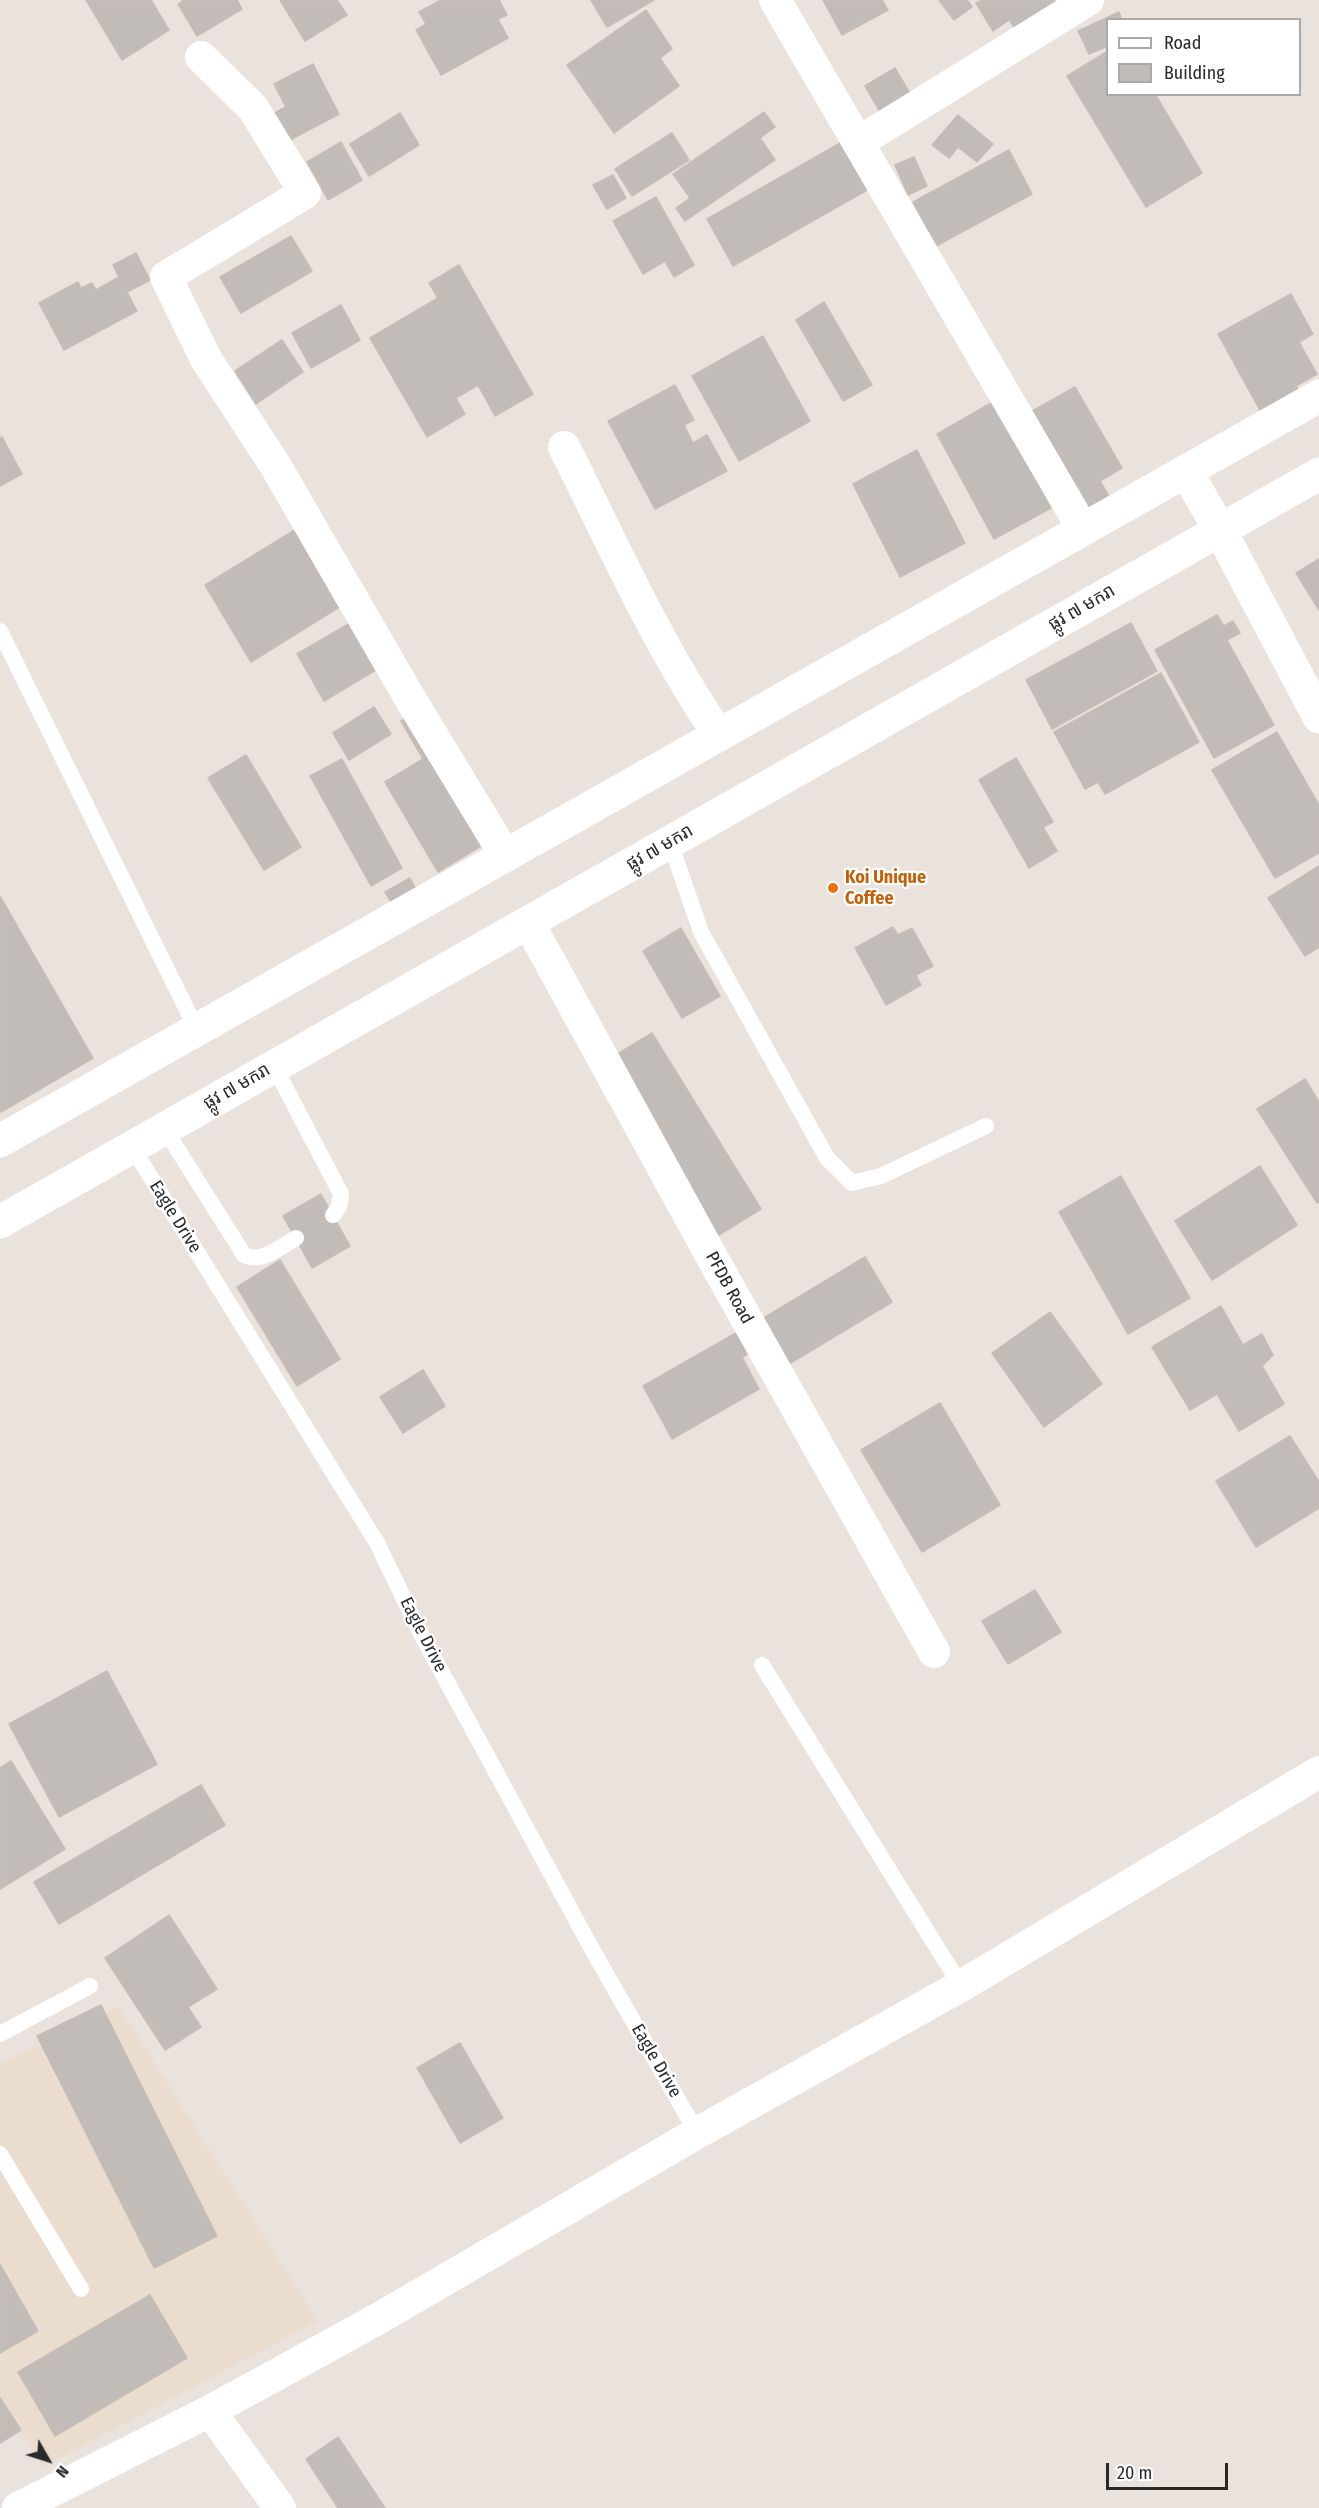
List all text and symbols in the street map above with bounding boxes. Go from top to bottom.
legend [1106,18,1301,96]
text: Road [1164,32,1201,54]
text: Building [1164,62,1225,84]
street label: ផ្លូវ ៧ មករា [1045,580,1119,636]
street label: ផ្លូវ ៧ មករា [623,820,697,876]
place label: Koi Unique Coffee [845,867,926,910]
marker: Koi Unique Coffee [826,881,840,895]
street label: ផ្លូវ ៧ មករា [200,1059,274,1115]
street label: Eagle Drive [144,1177,206,1257]
street label: PFDB Road [700,1248,758,1328]
street label: Eagle Drive [395,1594,451,1676]
street label: Eagle Drive [626,2020,686,2102]
north arrow [18,2430,78,2490]
scale bar [1109,2451,1230,2489]
text: N [52,2462,73,2481]
text: 20 m [1117,2462,1152,2484]

